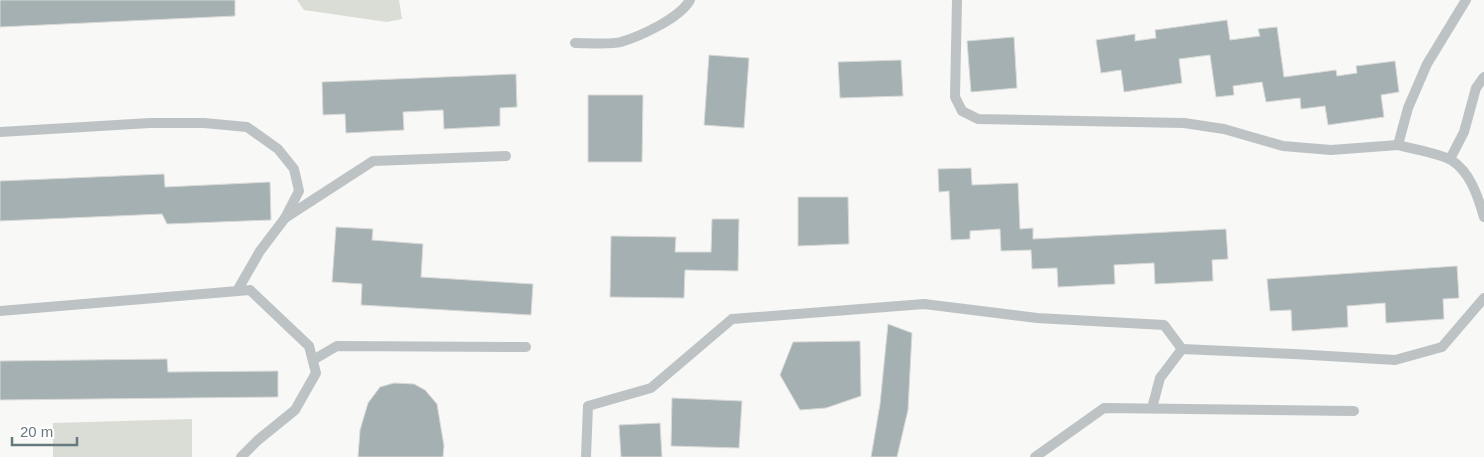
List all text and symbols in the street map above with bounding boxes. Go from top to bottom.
scale bar [12,414,78,446]
text: 20 m [20,423,53,440]

